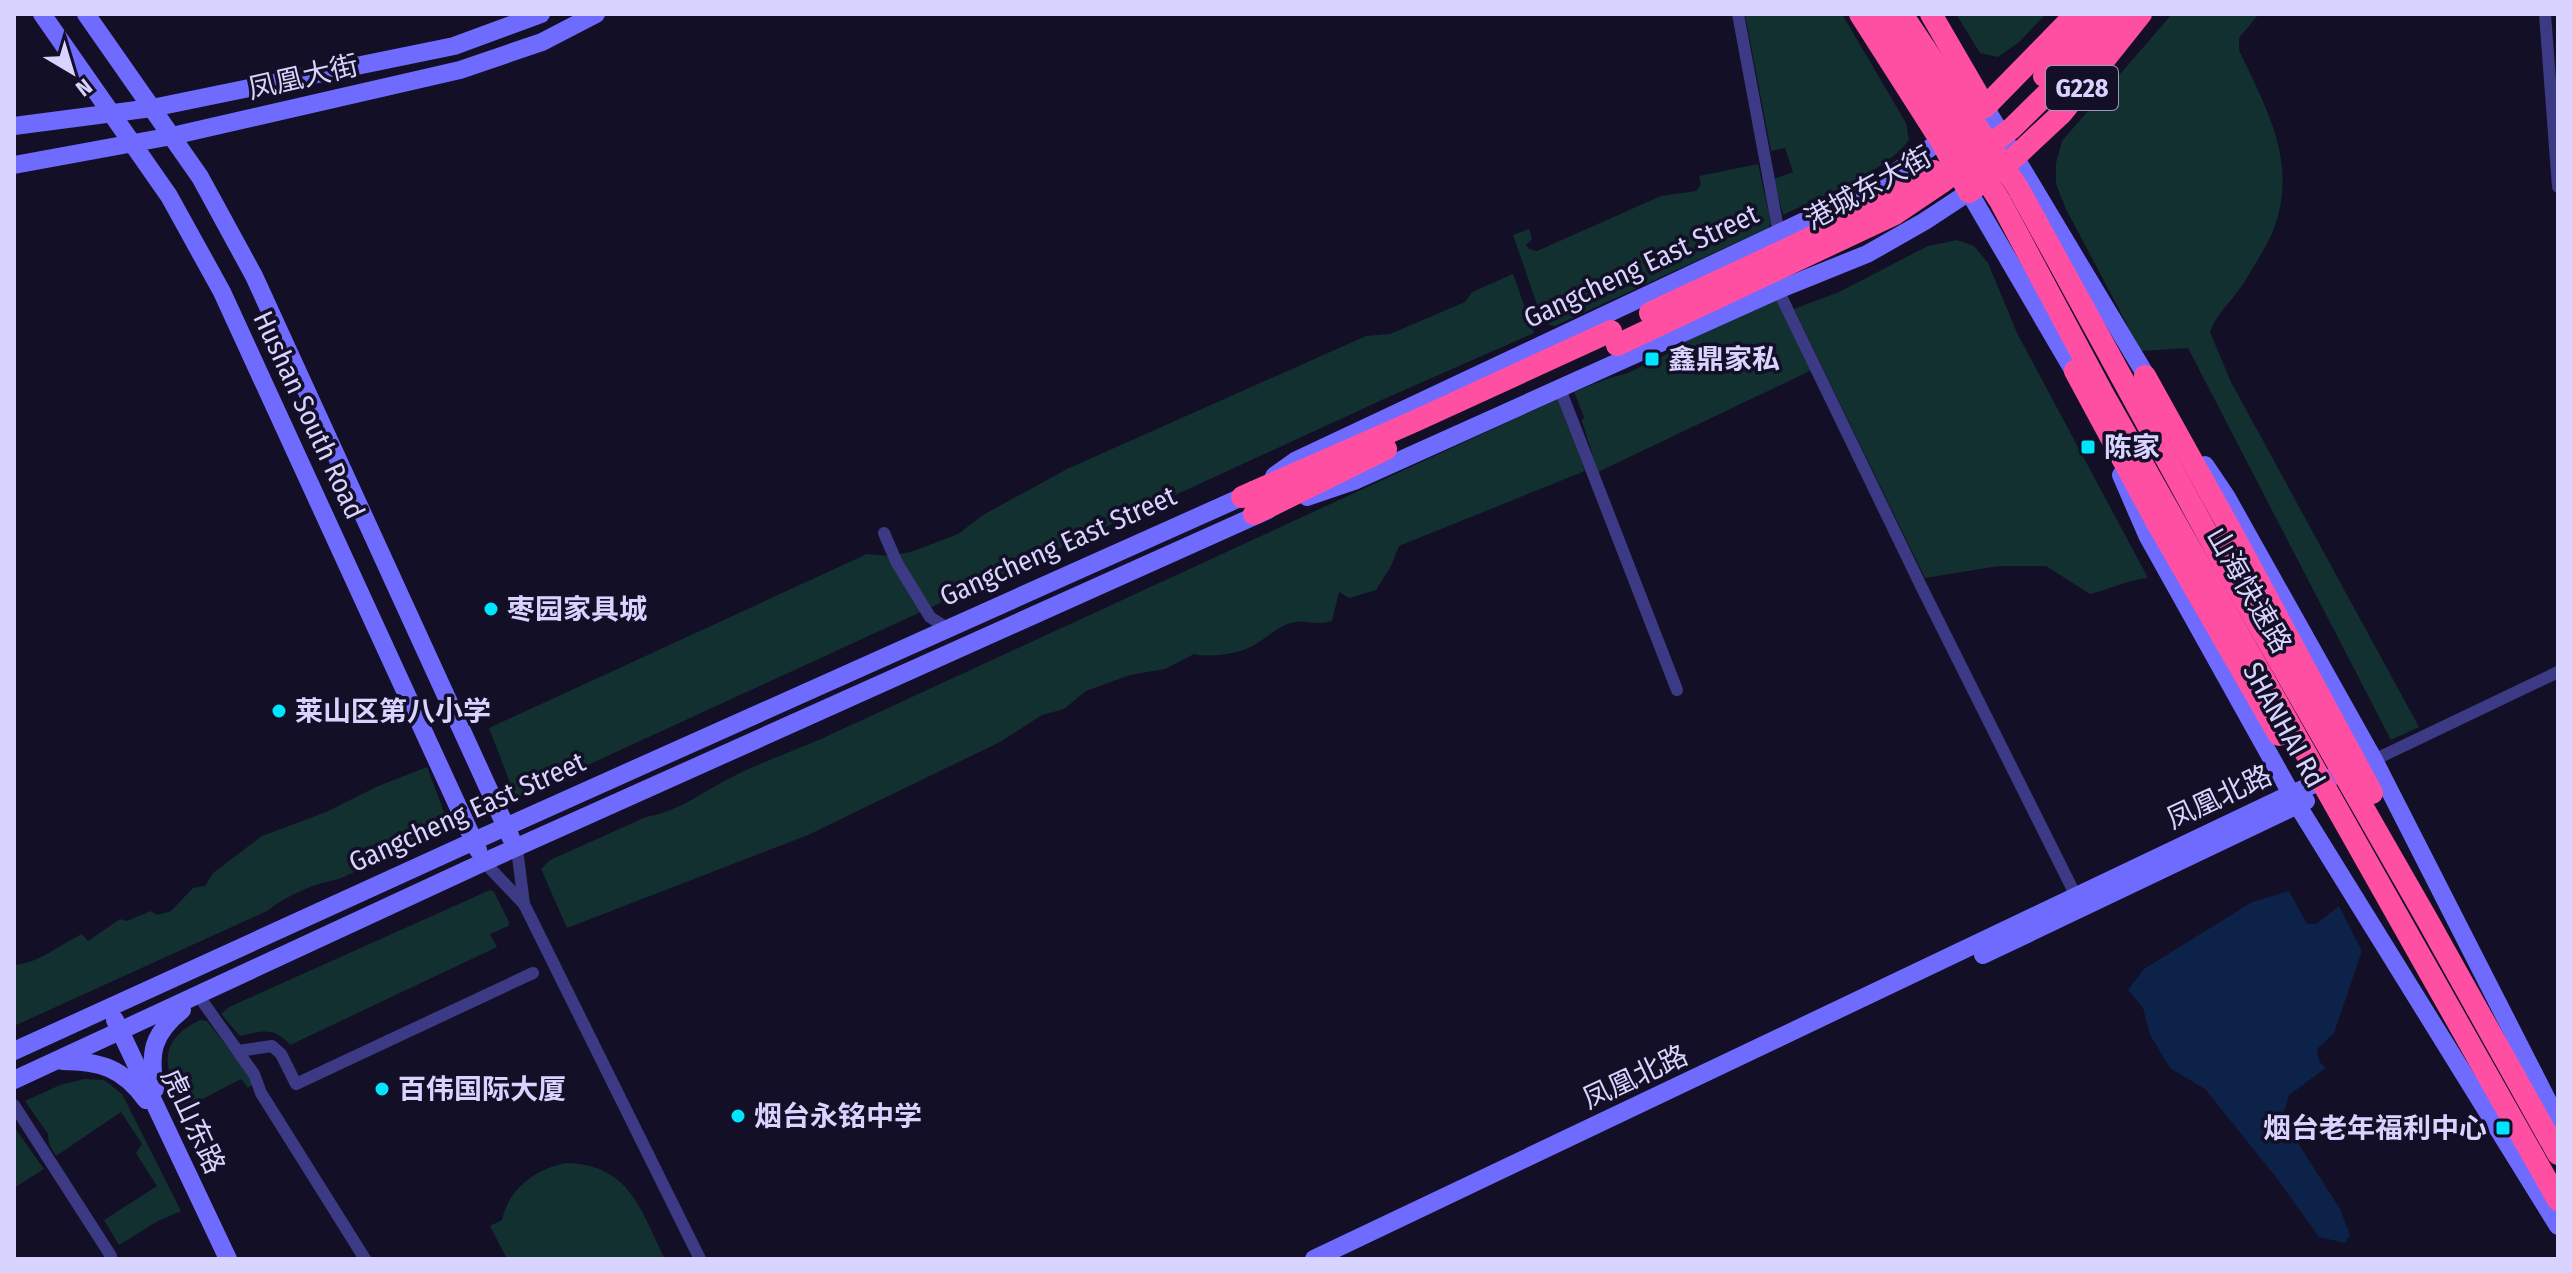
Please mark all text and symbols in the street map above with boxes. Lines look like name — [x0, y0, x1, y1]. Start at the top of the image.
north arrow — [32, 32, 112, 112]
street label: 凤凰大街 — [245, 48, 361, 106]
road number: G228 — [2046, 66, 2118, 110]
text: N — [70, 73, 98, 102]
street label: 港城东大街 — [1799, 140, 1937, 236]
street label: Gangcheng East Street — [1518, 197, 1764, 335]
street label: Hushan South Road — [246, 306, 372, 524]
place label: 鑫鼎家私 — [1668, 343, 1780, 376]
marker: 鑫鼎家私 — [1643, 350, 1661, 368]
place label: 陈家 — [2104, 431, 2160, 464]
marker: 陈家 — [2079, 438, 2097, 456]
street label: Gangcheng East Street — [935, 479, 1182, 613]
street label: 山海快速路 — [2200, 521, 2298, 659]
place label: 枣园家具城 — [507, 593, 647, 626]
marker: 枣园家具城 — [482, 600, 500, 618]
street label: SHANHAI Rd — [2236, 657, 2332, 793]
place label: 莱山区第八小学 — [295, 695, 491, 728]
marker: 莱山区第八小学 — [270, 702, 288, 720]
street label: Gangcheng East Street — [344, 745, 591, 879]
street label: 凤凰北路 — [2161, 758, 2277, 836]
street label: 凤凰北路 — [1577, 1038, 1693, 1116]
street label: 虎山东路 — [154, 1063, 232, 1179]
place label: 百伟国际大厦 — [398, 1073, 566, 1106]
marker: 百伟国际大厦 — [373, 1080, 391, 1098]
place label: 烟台永铭中学 — [754, 1100, 922, 1133]
marker: 烟台永铭中学 — [729, 1107, 747, 1125]
place label: 烟台老年福利中心 — [2263, 1112, 2487, 1145]
marker: 烟台老年福利中心 — [2494, 1119, 2512, 1137]

